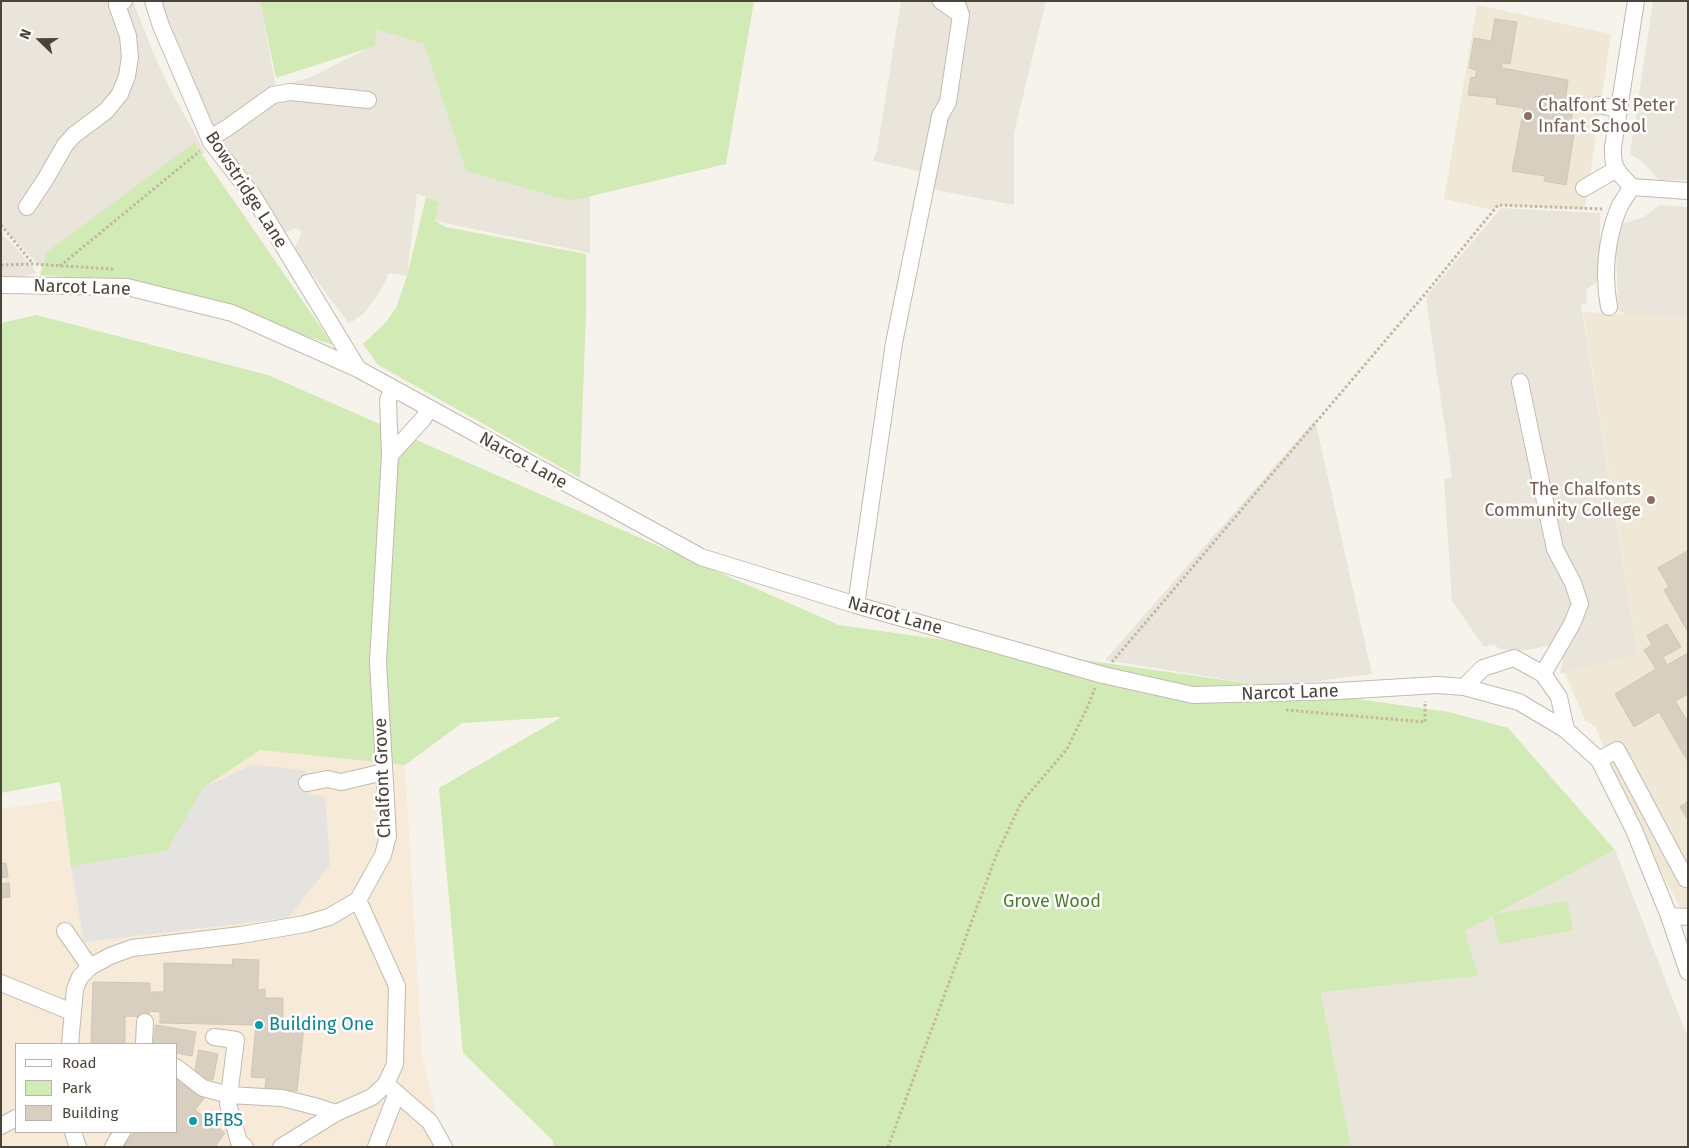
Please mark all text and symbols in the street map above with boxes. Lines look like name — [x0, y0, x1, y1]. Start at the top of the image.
north arrow — [15, 15, 65, 65]
text: N — [16, 27, 35, 42]
place label: Chalfont St Peter Infant School — [1538, 95, 1675, 138]
marker: Chalfont St Peter Infant School — [1522, 110, 1534, 122]
street label: Bowstridge Lane — [200, 128, 292, 252]
street label: Narcot Lane — [33, 276, 131, 300]
street label: Narcot Lane — [475, 428, 571, 494]
place label: The Chalfonts Community College — [1484, 479, 1641, 522]
marker: The Chalfonts Community College — [1645, 494, 1657, 506]
street label: Narcot Lane — [845, 592, 945, 640]
street label: Narcot Lane — [1241, 681, 1339, 705]
street label: Chalfont Grove — [370, 718, 396, 838]
park label: Grove Wood — [1003, 891, 1101, 913]
place label: Building One — [269, 1014, 374, 1036]
marker: Building One — [253, 1019, 265, 1031]
legend — [15, 1043, 178, 1133]
text: Road — [62, 1054, 97, 1072]
text: Park — [62, 1079, 92, 1097]
text: Building — [62, 1104, 118, 1122]
place label: BFBS — [203, 1110, 243, 1132]
marker: BFBS — [187, 1115, 199, 1127]

